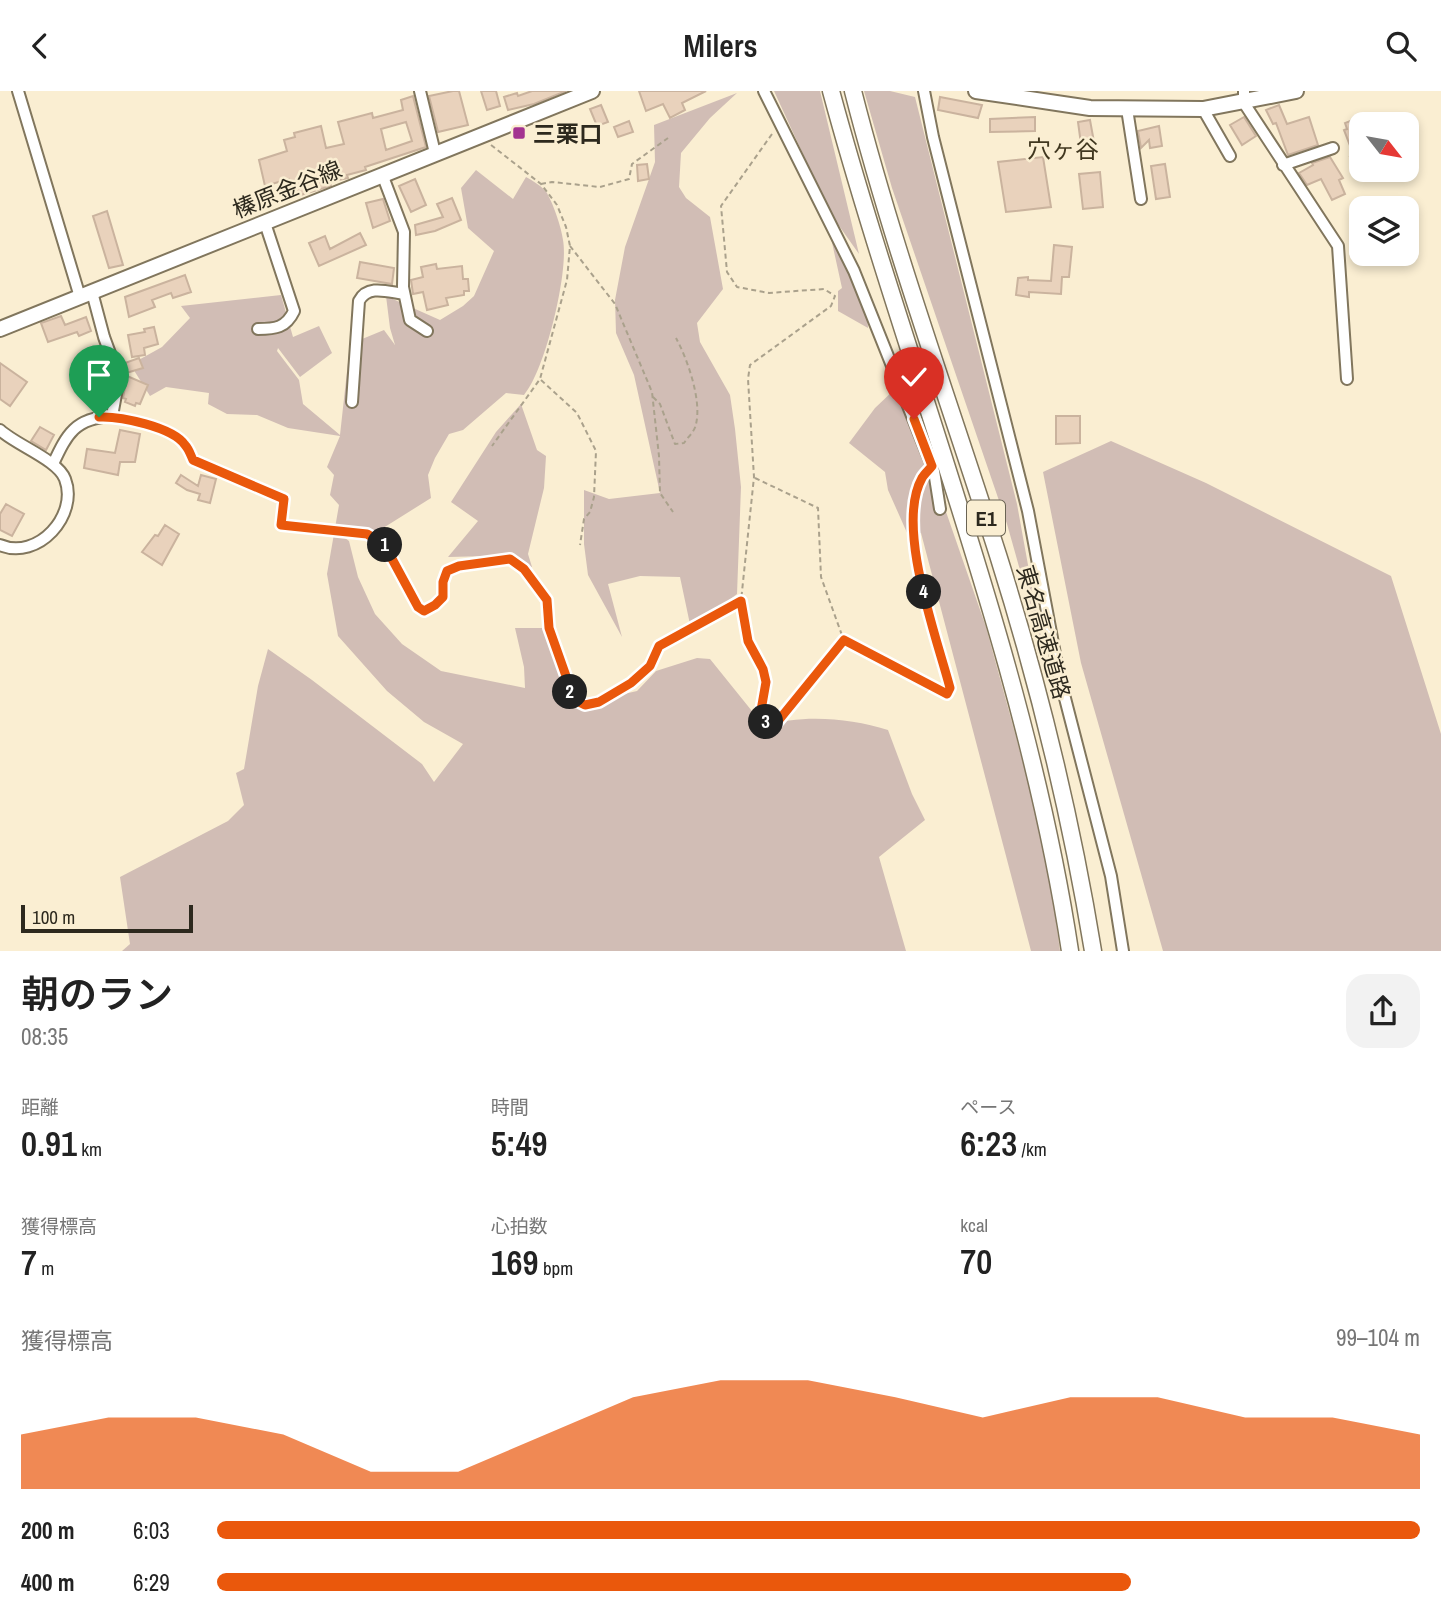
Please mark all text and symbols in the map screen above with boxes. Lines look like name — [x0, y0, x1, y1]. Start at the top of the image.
text: Milers — [683, 24, 758, 67]
icon: back — [21, 27, 59, 65]
icon: search — [1382, 27, 1420, 65]
north arrow — [1349, 112, 1419, 182]
map controls — [1349, 112, 1419, 266]
place label: 三栗口 — [533, 118, 602, 149]
marker: 三栗口 — [511, 125, 527, 141]
district label: 穴ヶ谷 — [1027, 133, 1099, 165]
street label: 榛原金谷線 — [228, 153, 346, 225]
button: layers — [1349, 196, 1419, 266]
pin — [69, 345, 129, 417]
pin — [884, 347, 944, 419]
icon: arrive — [80, 356, 118, 394]
icon: check — [895, 358, 933, 396]
road number: E1 — [967, 501, 1005, 535]
pin: 1 — [368, 527, 402, 563]
text: 1 — [380, 531, 389, 557]
street label: 東名高速道路 — [1010, 561, 1078, 703]
pin: 4 — [906, 575, 942, 609]
text: 4 — [919, 578, 928, 604]
pin: 2 — [552, 675, 588, 709]
text: 2 — [565, 678, 574, 704]
pin: 3 — [748, 705, 784, 739]
text: 3 — [761, 708, 770, 734]
scale bar — [21, 902, 192, 934]
text: 100 m — [32, 904, 75, 930]
text: 朝のラン — [21, 969, 173, 1020]
button: share — [1346, 974, 1420, 1048]
text: 08:35 — [21, 1021, 68, 1052]
text: 距離 — [21, 1094, 59, 1120]
text: 時間 — [491, 1094, 529, 1120]
text: ペース — [960, 1094, 1016, 1120]
text: 0.91 — [21, 1120, 77, 1167]
text: 5:49 — [491, 1120, 548, 1167]
text: 6:23 — [960, 1120, 1017, 1167]
text: km — [77, 1136, 102, 1162]
text: /km — [1017, 1136, 1047, 1162]
text: kcal — [960, 1212, 988, 1238]
text: 獲得標高 — [21, 1213, 97, 1239]
text: 心拍数 — [491, 1213, 548, 1239]
text: 70 — [960, 1238, 992, 1285]
text: 7 — [21, 1239, 37, 1286]
text: 169 — [491, 1239, 539, 1286]
text: m — [37, 1255, 54, 1281]
text: bpm — [539, 1255, 573, 1281]
text: 99–104 m — [1336, 1322, 1420, 1353]
text: 獲得標高 — [21, 1325, 113, 1356]
text: 200 m — [21, 1515, 74, 1546]
text: 6:03 — [133, 1515, 170, 1546]
text: 400 m — [21, 1567, 74, 1598]
text: 6:29 — [133, 1567, 170, 1598]

